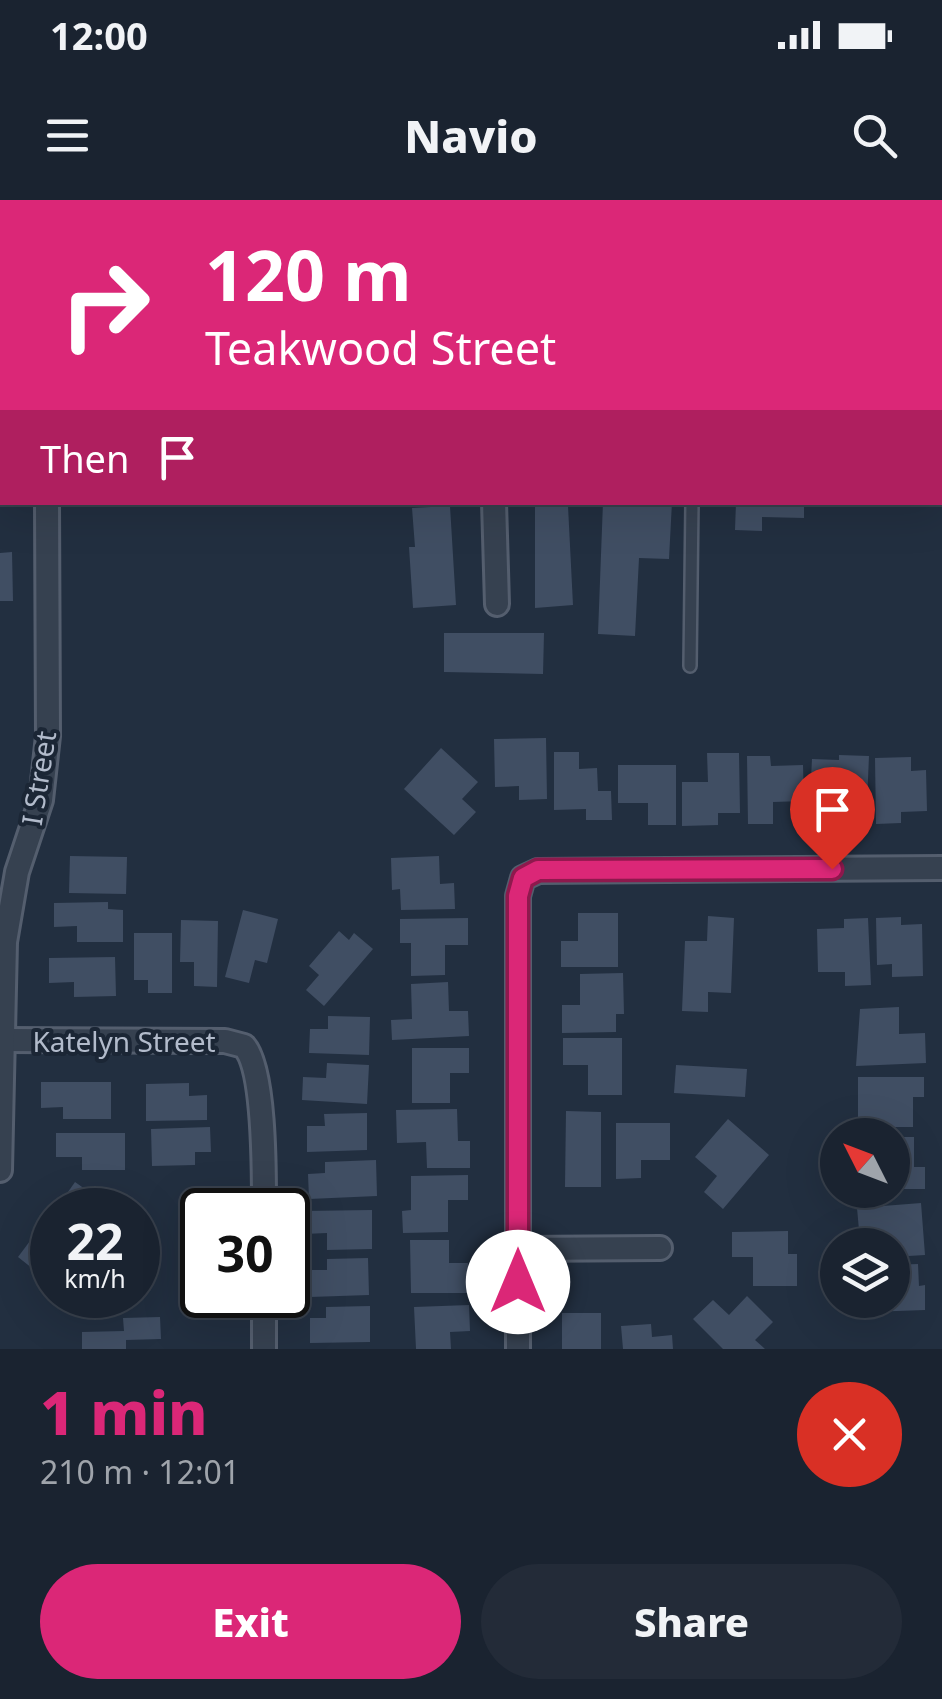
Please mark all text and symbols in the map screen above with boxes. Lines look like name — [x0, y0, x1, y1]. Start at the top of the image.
text: 12:00 — [50, 9, 148, 61]
text: Navio — [404, 105, 538, 166]
icon: menu — [40, 108, 95, 163]
icon: search — [847, 108, 902, 163]
text: 120 m — [205, 226, 412, 322]
icon: right — [40, 240, 170, 370]
text: Teakwood Street — [205, 317, 556, 378]
icon: arrive — [150, 430, 205, 485]
text: Then — [40, 432, 130, 484]
street label: I Street — [12, 728, 64, 828]
pin — [790, 767, 875, 870]
icon: arrive — [805, 782, 860, 837]
street label: Katelyn Street — [32, 1022, 216, 1060]
north arrow — [820, 1118, 910, 1208]
map controls — [820, 1118, 910, 1318]
speed limit sign: 30 — [180, 1188, 310, 1318]
text: 22 — [66, 1207, 124, 1275]
button: layers — [820, 1228, 910, 1318]
position arrow — [466, 1230, 570, 1334]
text: km/h — [64, 1261, 126, 1295]
text: 1 min — [40, 1371, 208, 1453]
button: close — [797, 1382, 902, 1487]
text: 210 m · 12:01 — [40, 1450, 240, 1493]
button: Exit — [40, 1564, 461, 1679]
button: Share — [481, 1564, 902, 1679]

